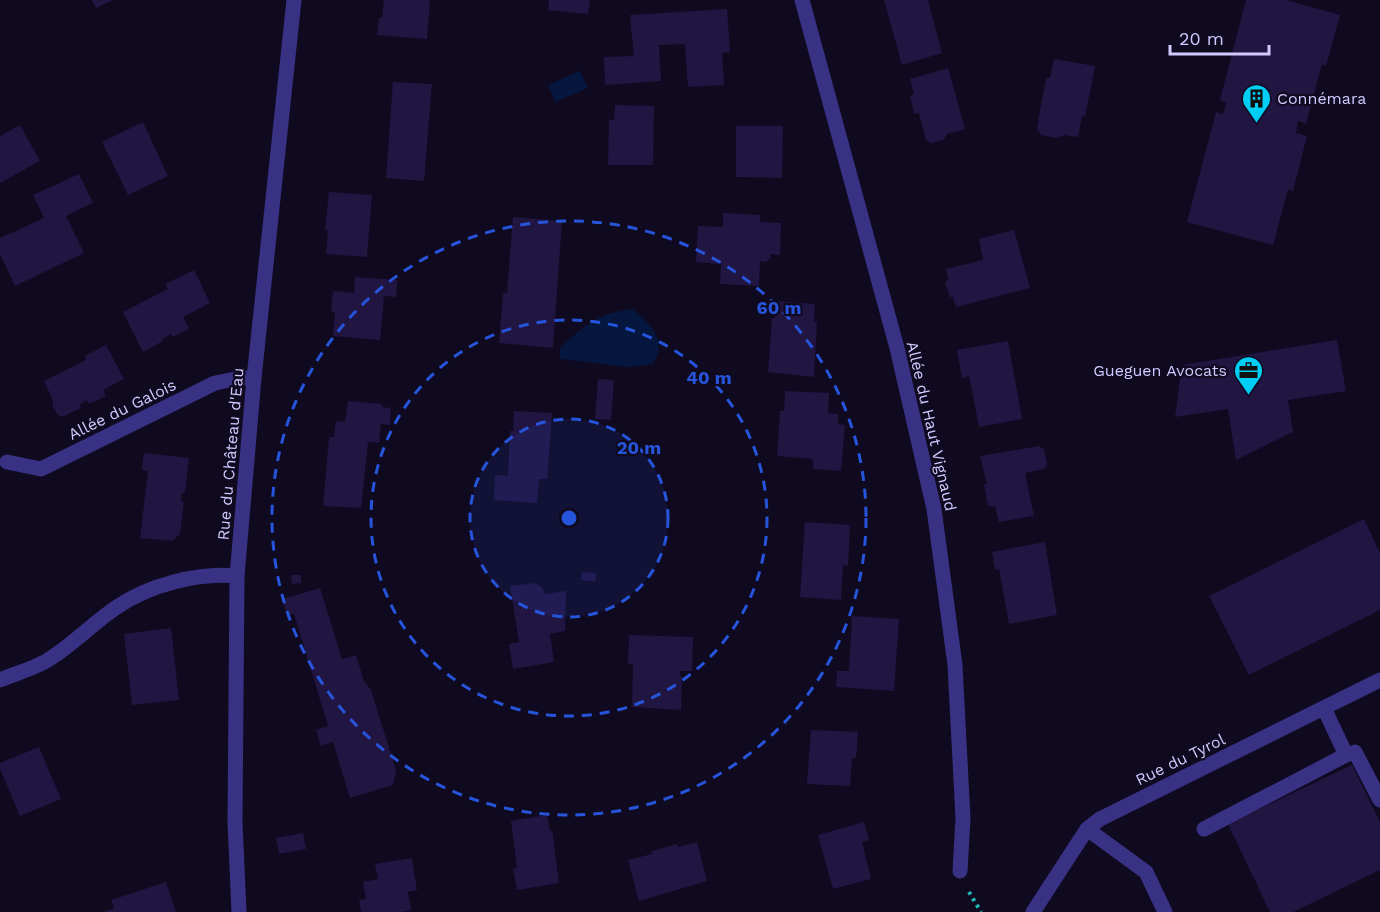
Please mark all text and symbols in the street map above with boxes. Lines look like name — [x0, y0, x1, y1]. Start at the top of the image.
scale bar — [1170, 18, 1269, 56]
text: 20 m — [1179, 28, 1224, 49]
building icon: Connémara — [1240, 82, 1272, 124]
place label: Connémara — [1277, 89, 1366, 108]
text: 60 m — [757, 297, 801, 318]
street label: Allée du Haut Vignaud — [903, 339, 960, 513]
office icon: Gueguen Avocats — [1232, 354, 1264, 396]
place label: Gueguen Avocats — [1093, 361, 1227, 380]
street label: Rue du Château d'Eau — [213, 367, 248, 541]
text: 40 m — [686, 367, 732, 388]
street label: Allée du Galois — [65, 375, 179, 444]
text: 20 m — [617, 437, 661, 458]
centre of rings — [559, 508, 579, 528]
street label: Rue du Tyrol — [1132, 730, 1228, 789]

